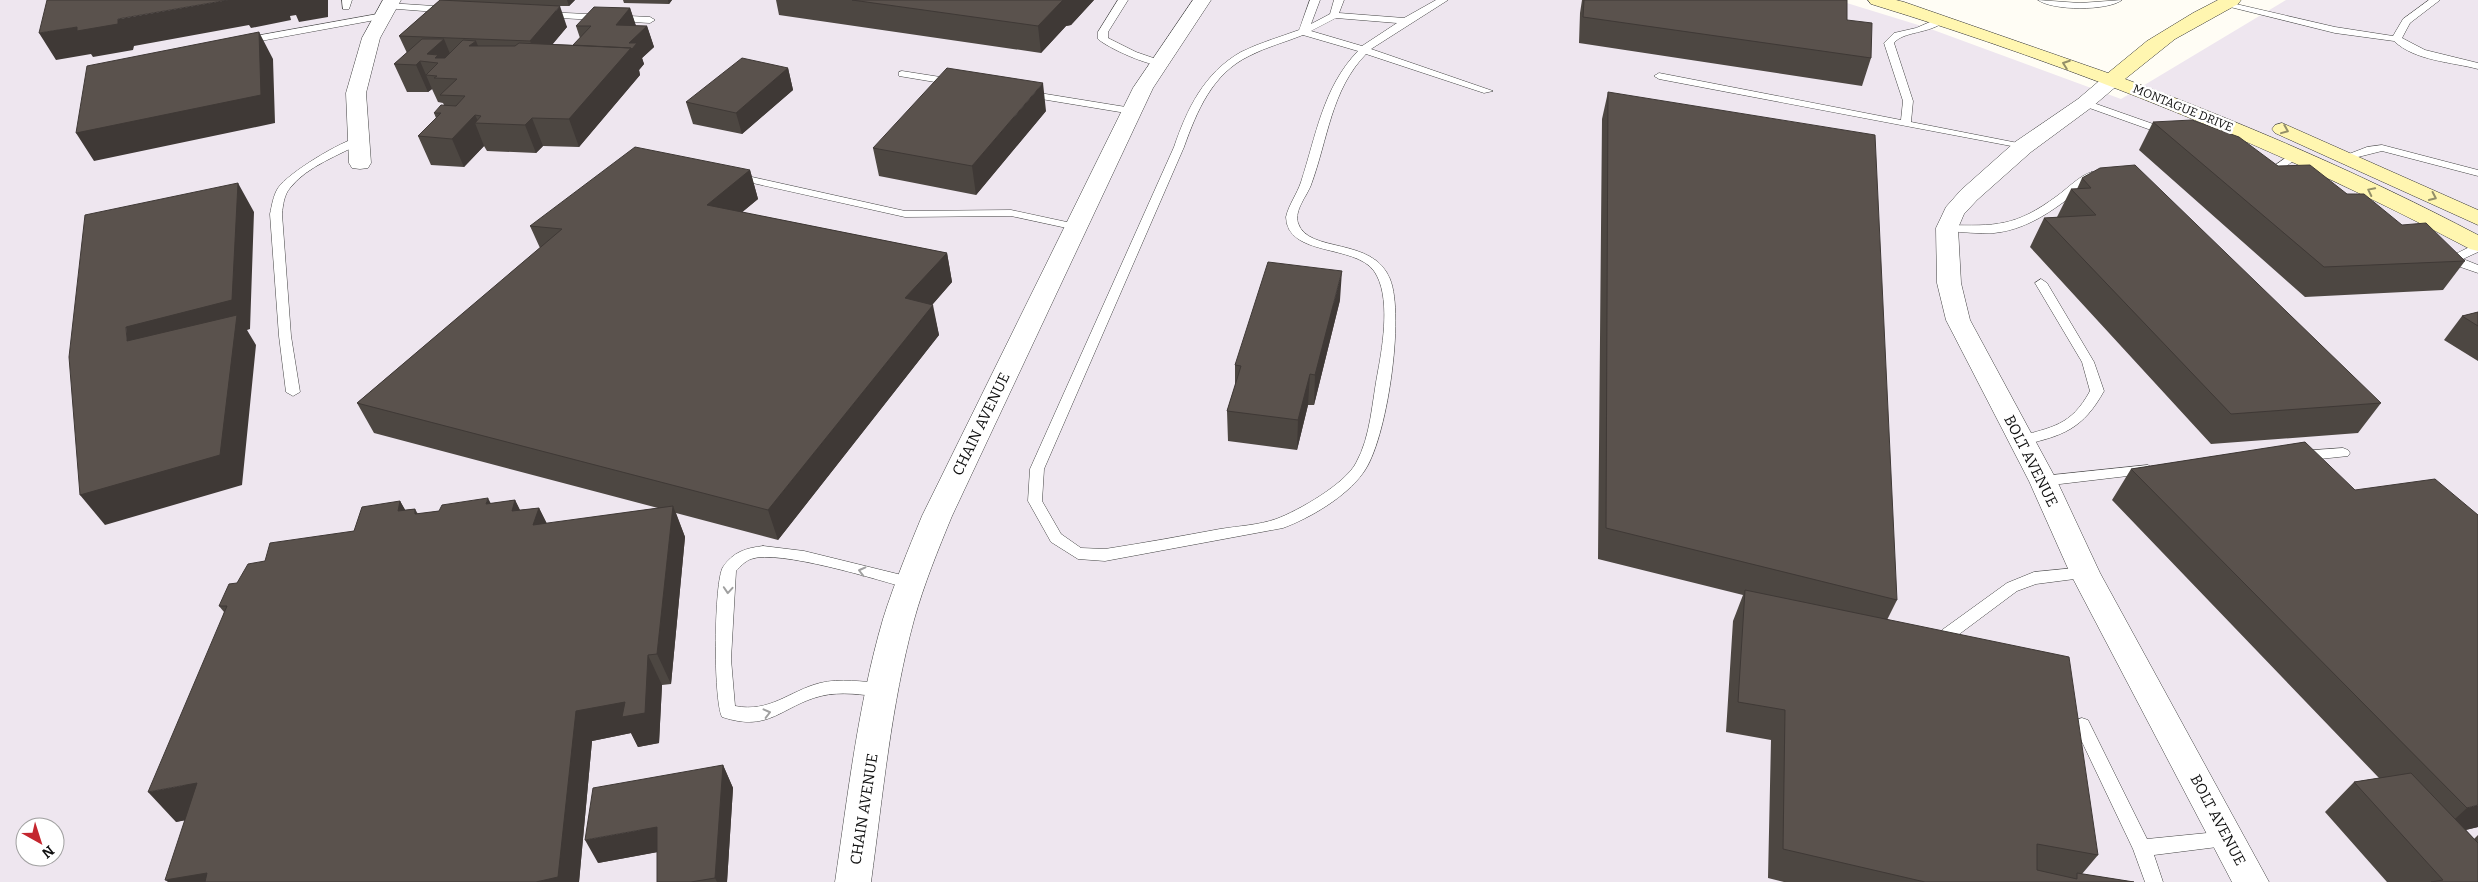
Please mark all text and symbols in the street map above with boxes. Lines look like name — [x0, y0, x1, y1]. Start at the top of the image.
one-way arrow — [2062, 60, 2071, 70]
street label: MONTAGUE DRIVE — [2131, 82, 2235, 134]
one-way arrow — [2280, 125, 2288, 135]
one-way arrow — [2368, 187, 2377, 197]
one-way arrow — [2428, 191, 2437, 201]
street label: CHAIN AVENUE — [948, 370, 1014, 478]
street label: BOLT AVENUE — [2000, 412, 2062, 510]
one-way arrow — [858, 566, 867, 577]
one-way arrow — [723, 586, 734, 594]
one-way arrow — [763, 708, 772, 719]
street label: CHAIN AVENUE — [846, 752, 882, 866]
street label: BOLT AVENUE — [2186, 771, 2250, 869]
north arrow — [15, 817, 65, 867]
text: N — [38, 842, 57, 862]

